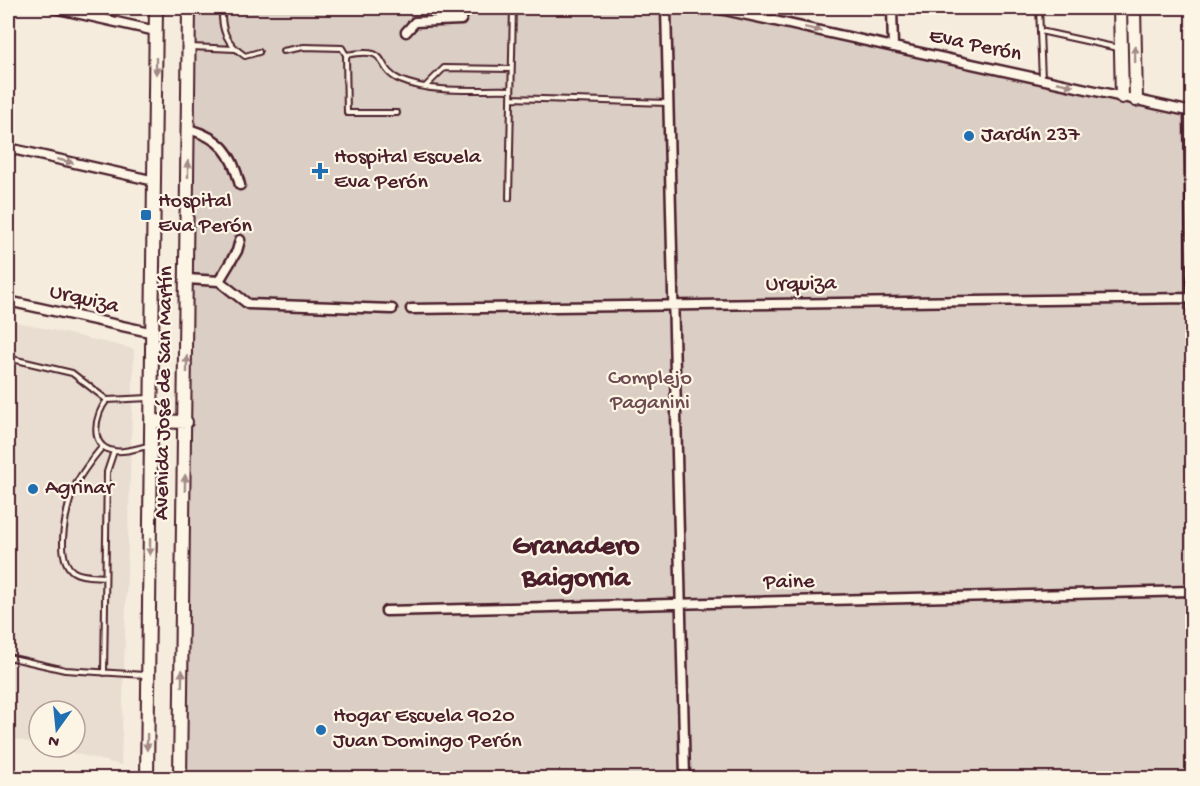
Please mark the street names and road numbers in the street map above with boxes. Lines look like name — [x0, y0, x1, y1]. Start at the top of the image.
street label: Eva Perón — [926, 24, 1024, 69]
street label: Avenida José de San Martín — [150, 265, 180, 520]
street label: Urquiza — [765, 271, 837, 299]
street label: Urquiza — [47, 279, 122, 321]
street label: Paine — [762, 570, 815, 596]

